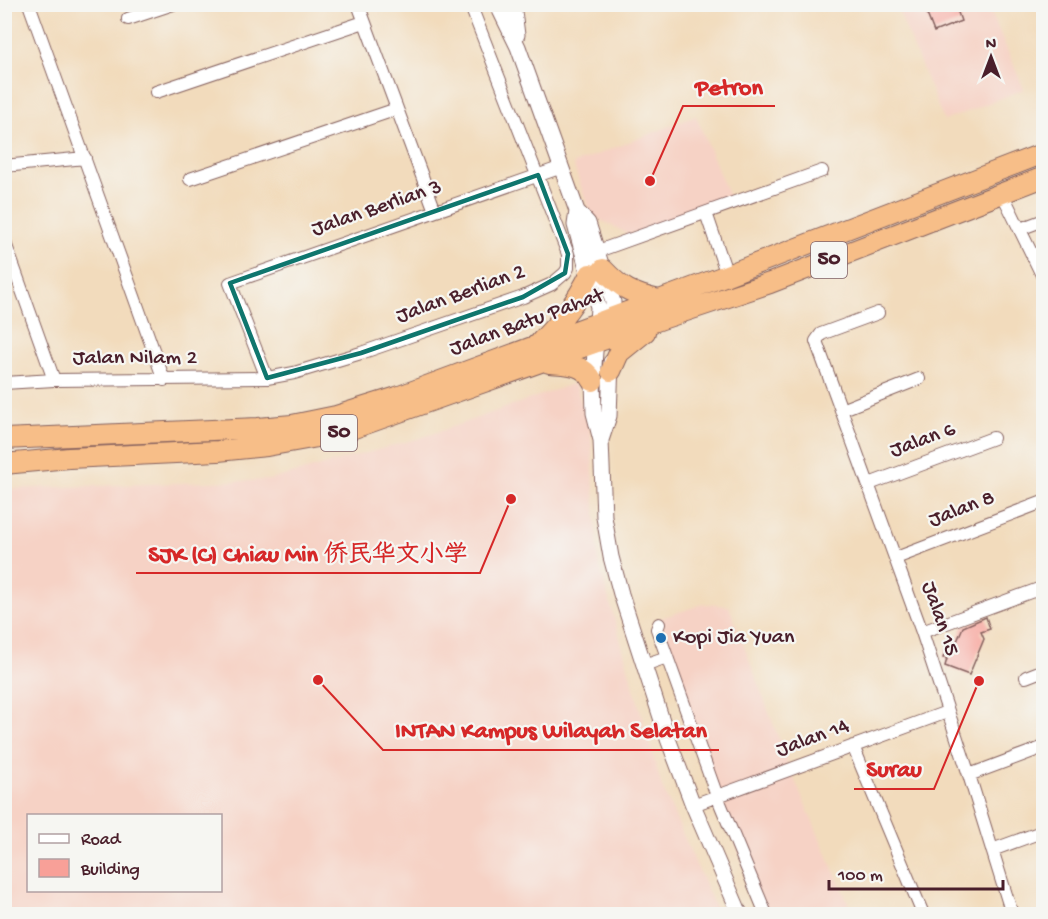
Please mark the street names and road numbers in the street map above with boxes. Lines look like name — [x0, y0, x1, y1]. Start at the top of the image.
street label: Jalan Berlian 3 — [309, 175, 445, 243]
road number: 50 — [811, 242, 847, 278]
street label: Jalan Berlian 2 — [393, 260, 529, 330]
street label: Jalan Batu Pahat — [446, 282, 609, 363]
street label: Jalan Nilam 2 — [73, 346, 197, 372]
road number: 50 — [321, 415, 357, 451]
street label: Jalan 6 — [887, 417, 960, 465]
street label: Jalan 8 — [925, 486, 999, 534]
street label: Jalan 15 — [914, 578, 964, 660]
street label: Jalan 14 — [773, 714, 854, 764]

